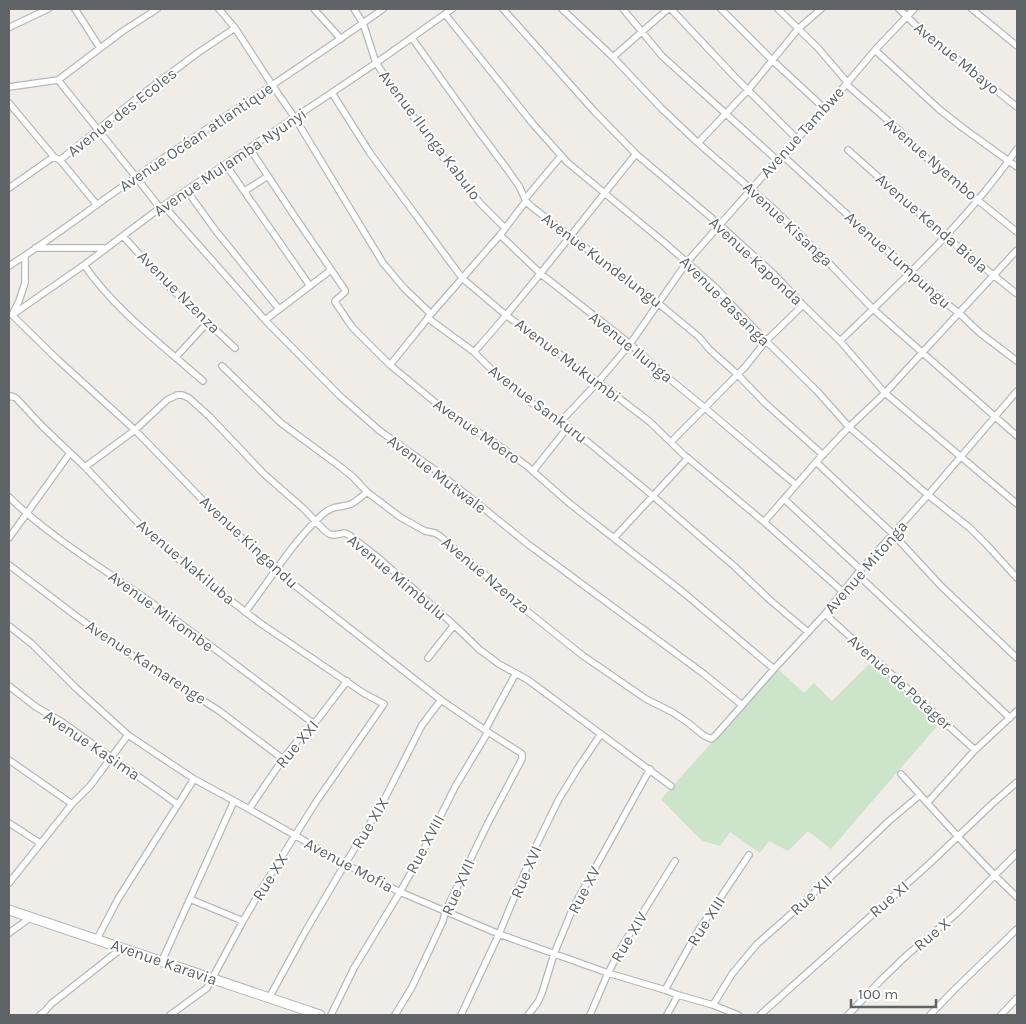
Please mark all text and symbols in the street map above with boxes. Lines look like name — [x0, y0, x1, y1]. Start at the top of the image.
street label: Avenue Mbayo — [910, 18, 1004, 98]
street label: Avenue des Ecoles — [64, 63, 180, 161]
street label: Avenue Ilunga Kabulo — [375, 66, 485, 204]
street label: Avenue Océan atlantique — [116, 78, 276, 196]
street label: Avenue Tambwe — [756, 82, 848, 182]
street label: Avenue Mulamba Nyunyi — [150, 104, 310, 220]
street label: Avenue Nyembo — [881, 114, 981, 204]
street label: Avenue Kenda Biela — [872, 169, 992, 277]
street label: Avenue Kisanga — [739, 178, 837, 270]
street label: Avenue Lumpungu — [841, 207, 955, 313]
street label: Avenue Kundelungu — [538, 209, 666, 311]
street label: Avenue Kaponda — [705, 213, 807, 309]
street label: Avenue Nzenza — [134, 247, 224, 337]
street label: Avenue Basanga — [676, 252, 774, 350]
street label: Avenue Ilunga — [585, 307, 677, 387]
street label: Avenue Mukumbi — [511, 314, 625, 406]
street label: Avenue Sankuru — [485, 361, 591, 447]
street label: Avenue Moero — [430, 394, 524, 468]
street label: Avenue Mutwale — [384, 431, 490, 517]
street label: Avenue Kingandu — [196, 492, 302, 592]
street label: Avenue Nakiluba — [133, 515, 239, 609]
street label: Avenue Mitonga — [820, 517, 912, 617]
street label: Avenue Mimbulu — [344, 530, 450, 624]
street label: Avenue Nzenza — [438, 533, 534, 617]
street label: Avenue Mikombe — [105, 567, 217, 655]
street label: Avenue Kamarenge — [82, 616, 210, 708]
street label: Avenue de Potager — [844, 630, 956, 734]
street label: Avenue Kasima — [40, 706, 144, 784]
street label: Rue XXI — [272, 716, 322, 772]
street label: Rue XIX — [347, 794, 393, 852]
street label: Rue XVIII — [402, 811, 448, 877]
street label: Avenue Mofia — [301, 834, 397, 896]
street label: Rue XVI — [506, 843, 546, 901]
street label: Rue XX — [248, 850, 292, 904]
street label: Rue XVII — [437, 856, 479, 918]
street label: Rue XV — [564, 863, 604, 917]
street label: Rue XII — [786, 871, 836, 919]
street label: Rue XI — [865, 877, 913, 921]
street label: Rue XIII — [683, 893, 729, 949]
street label: Rue XIV — [607, 908, 651, 966]
street label: Rue X — [910, 913, 954, 955]
street label: Avenue Karavia — [108, 935, 220, 989]
scale bar — [851, 976, 936, 1008]
text: 100 m — [858, 985, 898, 1003]

